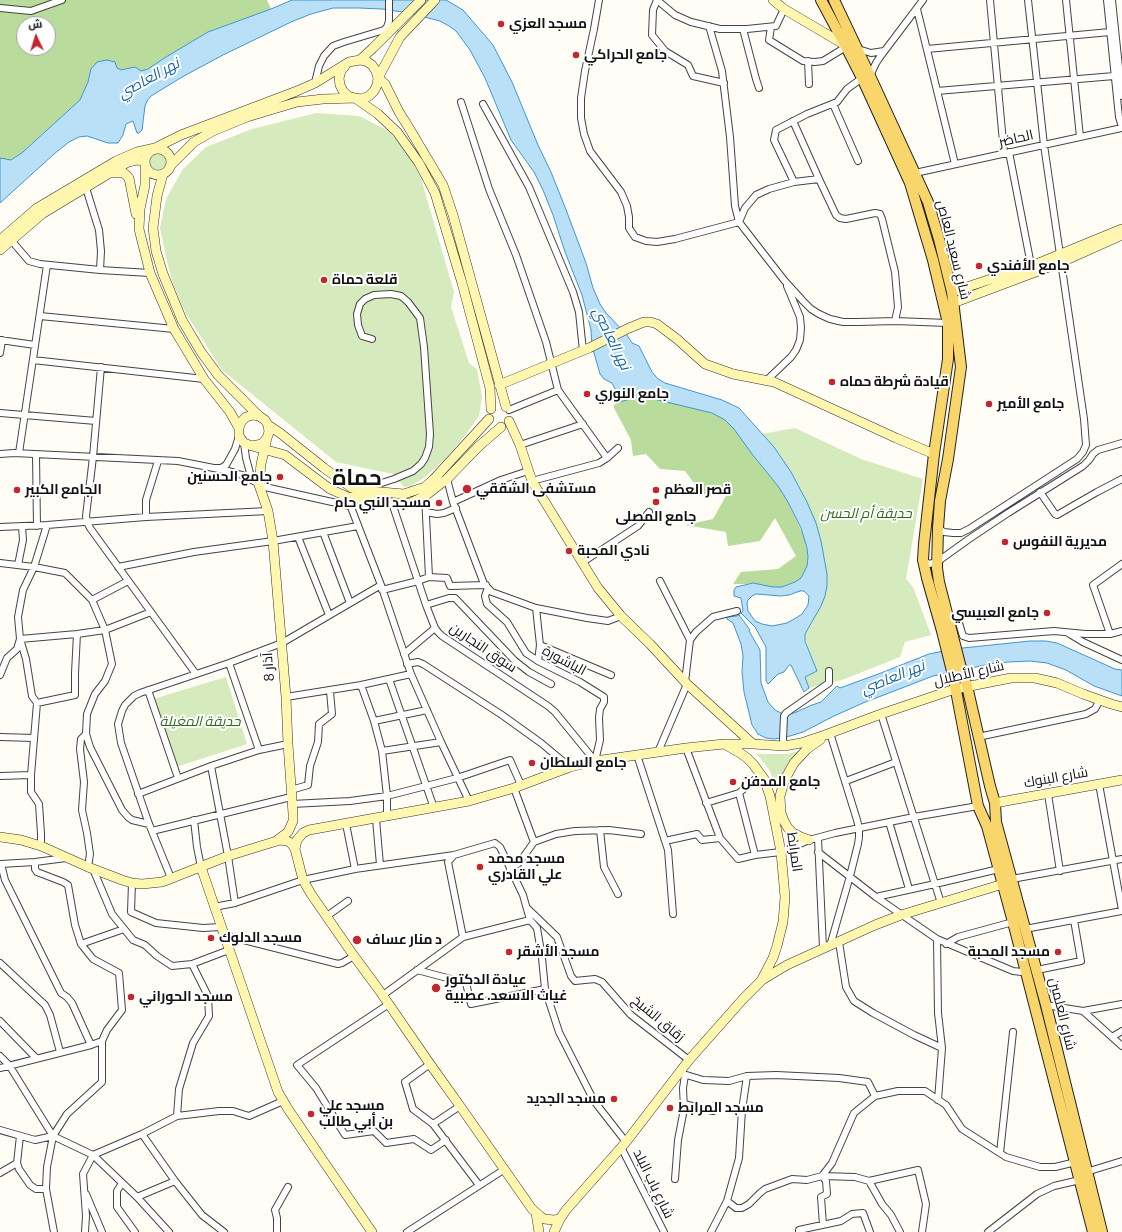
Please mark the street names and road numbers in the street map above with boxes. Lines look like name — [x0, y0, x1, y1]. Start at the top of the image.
street label: الحاضر — [997, 127, 1035, 151]
street label: شارع سعيد العاص — [932, 198, 974, 302]
street label: سوق النجارين — [446, 619, 520, 677]
street label: الباشورة — [539, 642, 589, 680]
street label: 8 آذار — [260, 652, 278, 682]
street label: شارع الأطلال — [932, 658, 1006, 690]
street label: شارع البنوك — [1023, 764, 1089, 792]
street label: المرابط — [783, 831, 805, 873]
street label: شارع العلمين — [1045, 976, 1079, 1052]
street label: زقاق الشيخ — [628, 992, 688, 1046]
street label: شارع باب البلد — [629, 1147, 677, 1221]

